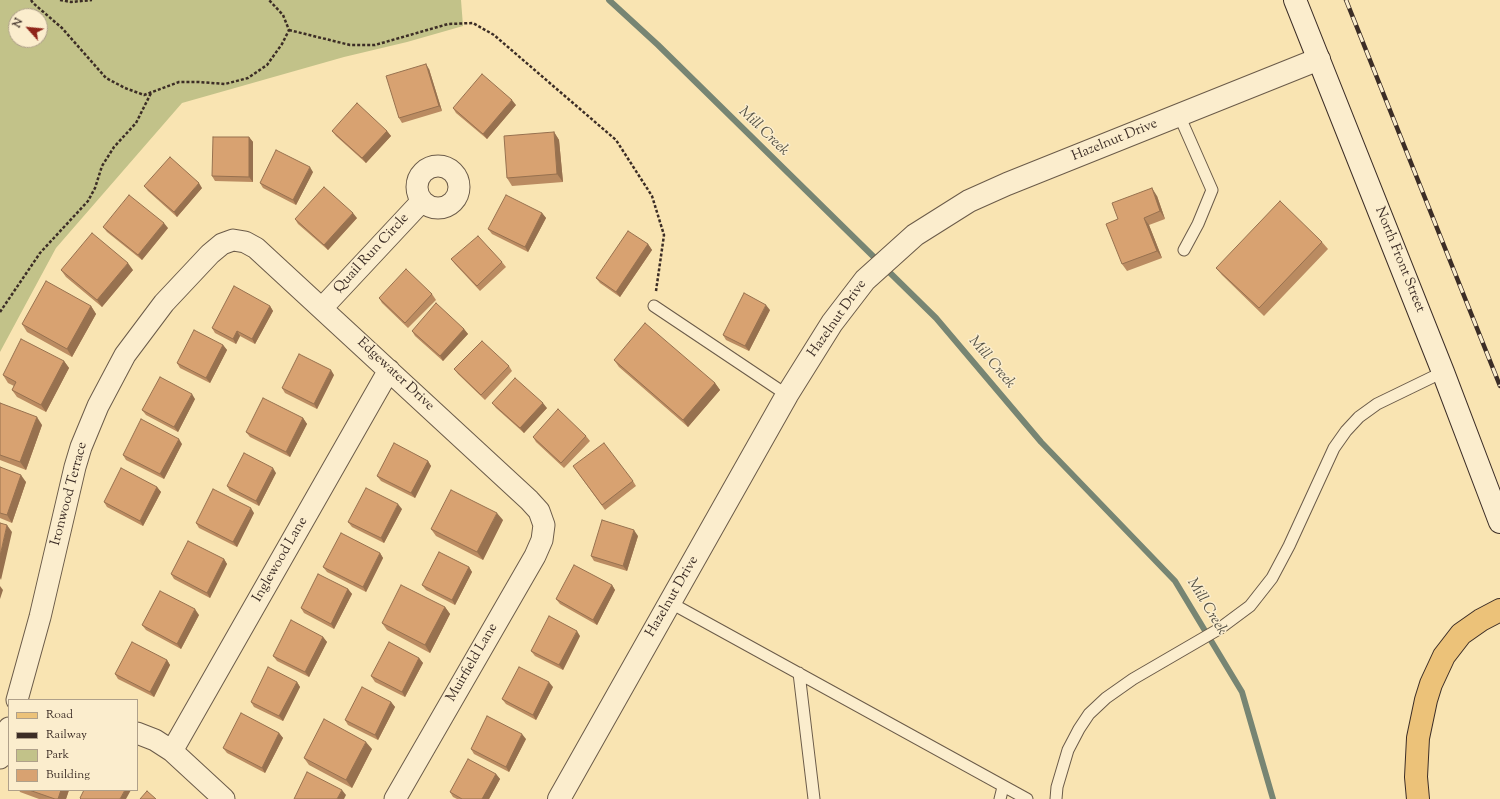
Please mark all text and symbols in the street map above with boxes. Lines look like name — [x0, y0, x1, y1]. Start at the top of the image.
north arrow — [8, 8, 48, 48]
text: N — [9, 15, 27, 31]
water label: Mill Creek — [734, 104, 792, 160]
street label: Hazelnut Drive — [1070, 116, 1160, 166]
street label: North Front Street — [1370, 205, 1428, 315]
street label: Quail Run Circle — [331, 211, 413, 297]
street label: Hazelnut Drive — [805, 277, 871, 361]
water label: Mill Creek — [964, 333, 1018, 393]
street label: Edgewater Drive — [353, 335, 437, 415]
street label: Ironwood Terrace — [48, 440, 92, 548]
street label: Inglewood Lane — [250, 514, 312, 606]
street label: Hazelnut Drive — [643, 553, 703, 641]
water label: Mill Creek — [1182, 575, 1230, 639]
street label: Muirfield Lane — [444, 621, 502, 705]
legend — [8, 699, 138, 791]
text: Road — [46, 706, 73, 724]
text: Railway — [46, 726, 87, 744]
text: Park — [46, 746, 69, 764]
text: Building — [46, 766, 90, 784]

